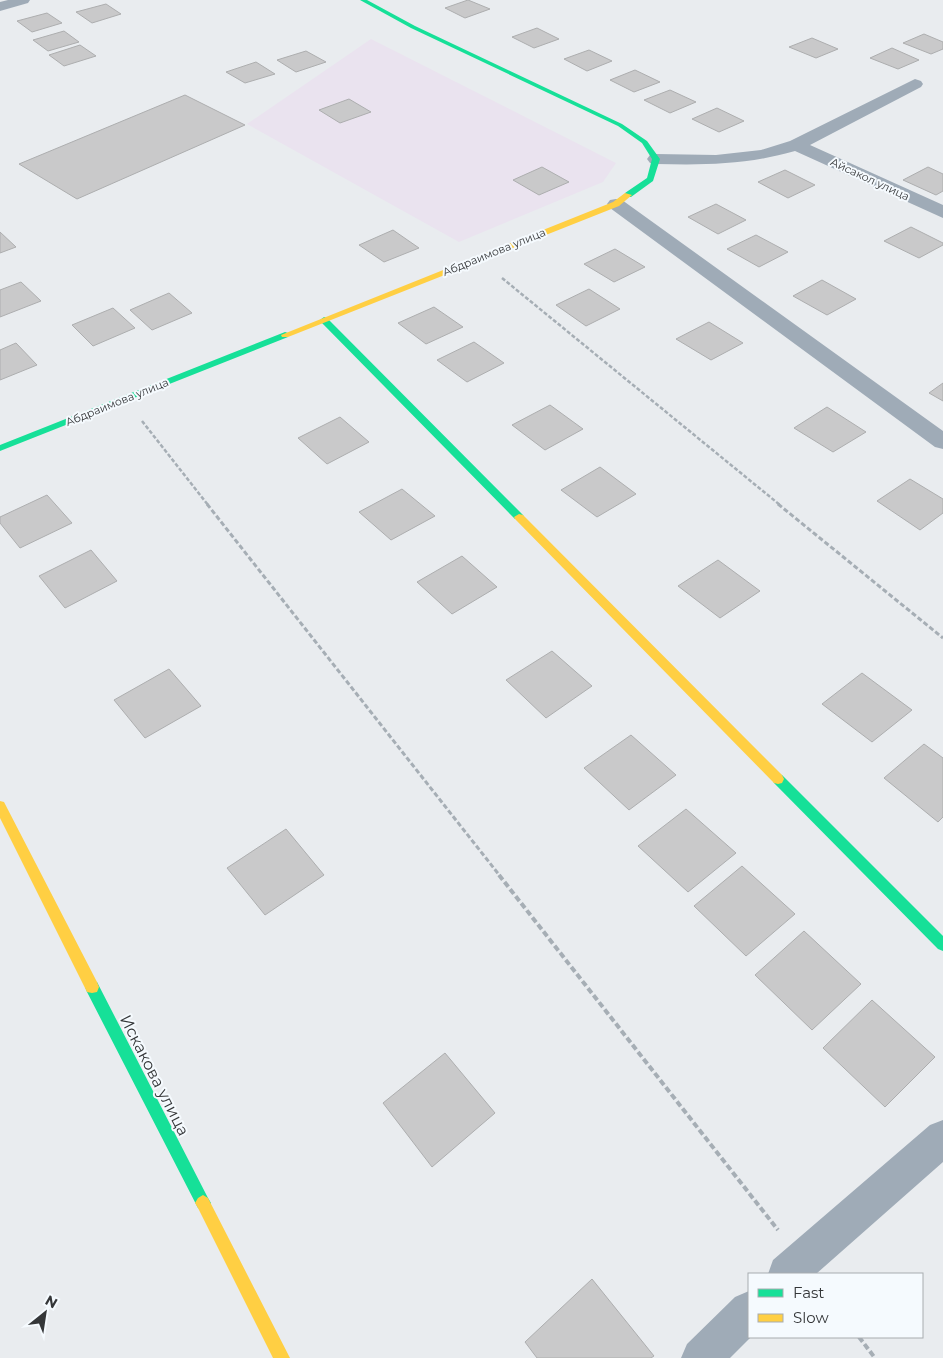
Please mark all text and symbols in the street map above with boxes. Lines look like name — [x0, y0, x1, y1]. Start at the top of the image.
street label: Айсакол улица — [828, 155, 912, 203]
street label: Абдраимова улица — [440, 225, 548, 279]
street label: Абдраимова улица — [63, 375, 171, 429]
street label: Искакова улица — [116, 1012, 193, 1139]
legend — [748, 1273, 923, 1338]
text: Fast — [793, 1283, 824, 1302]
north arrow — [20, 1288, 70, 1338]
text: N — [42, 1291, 61, 1312]
text: Slow — [793, 1308, 829, 1327]

